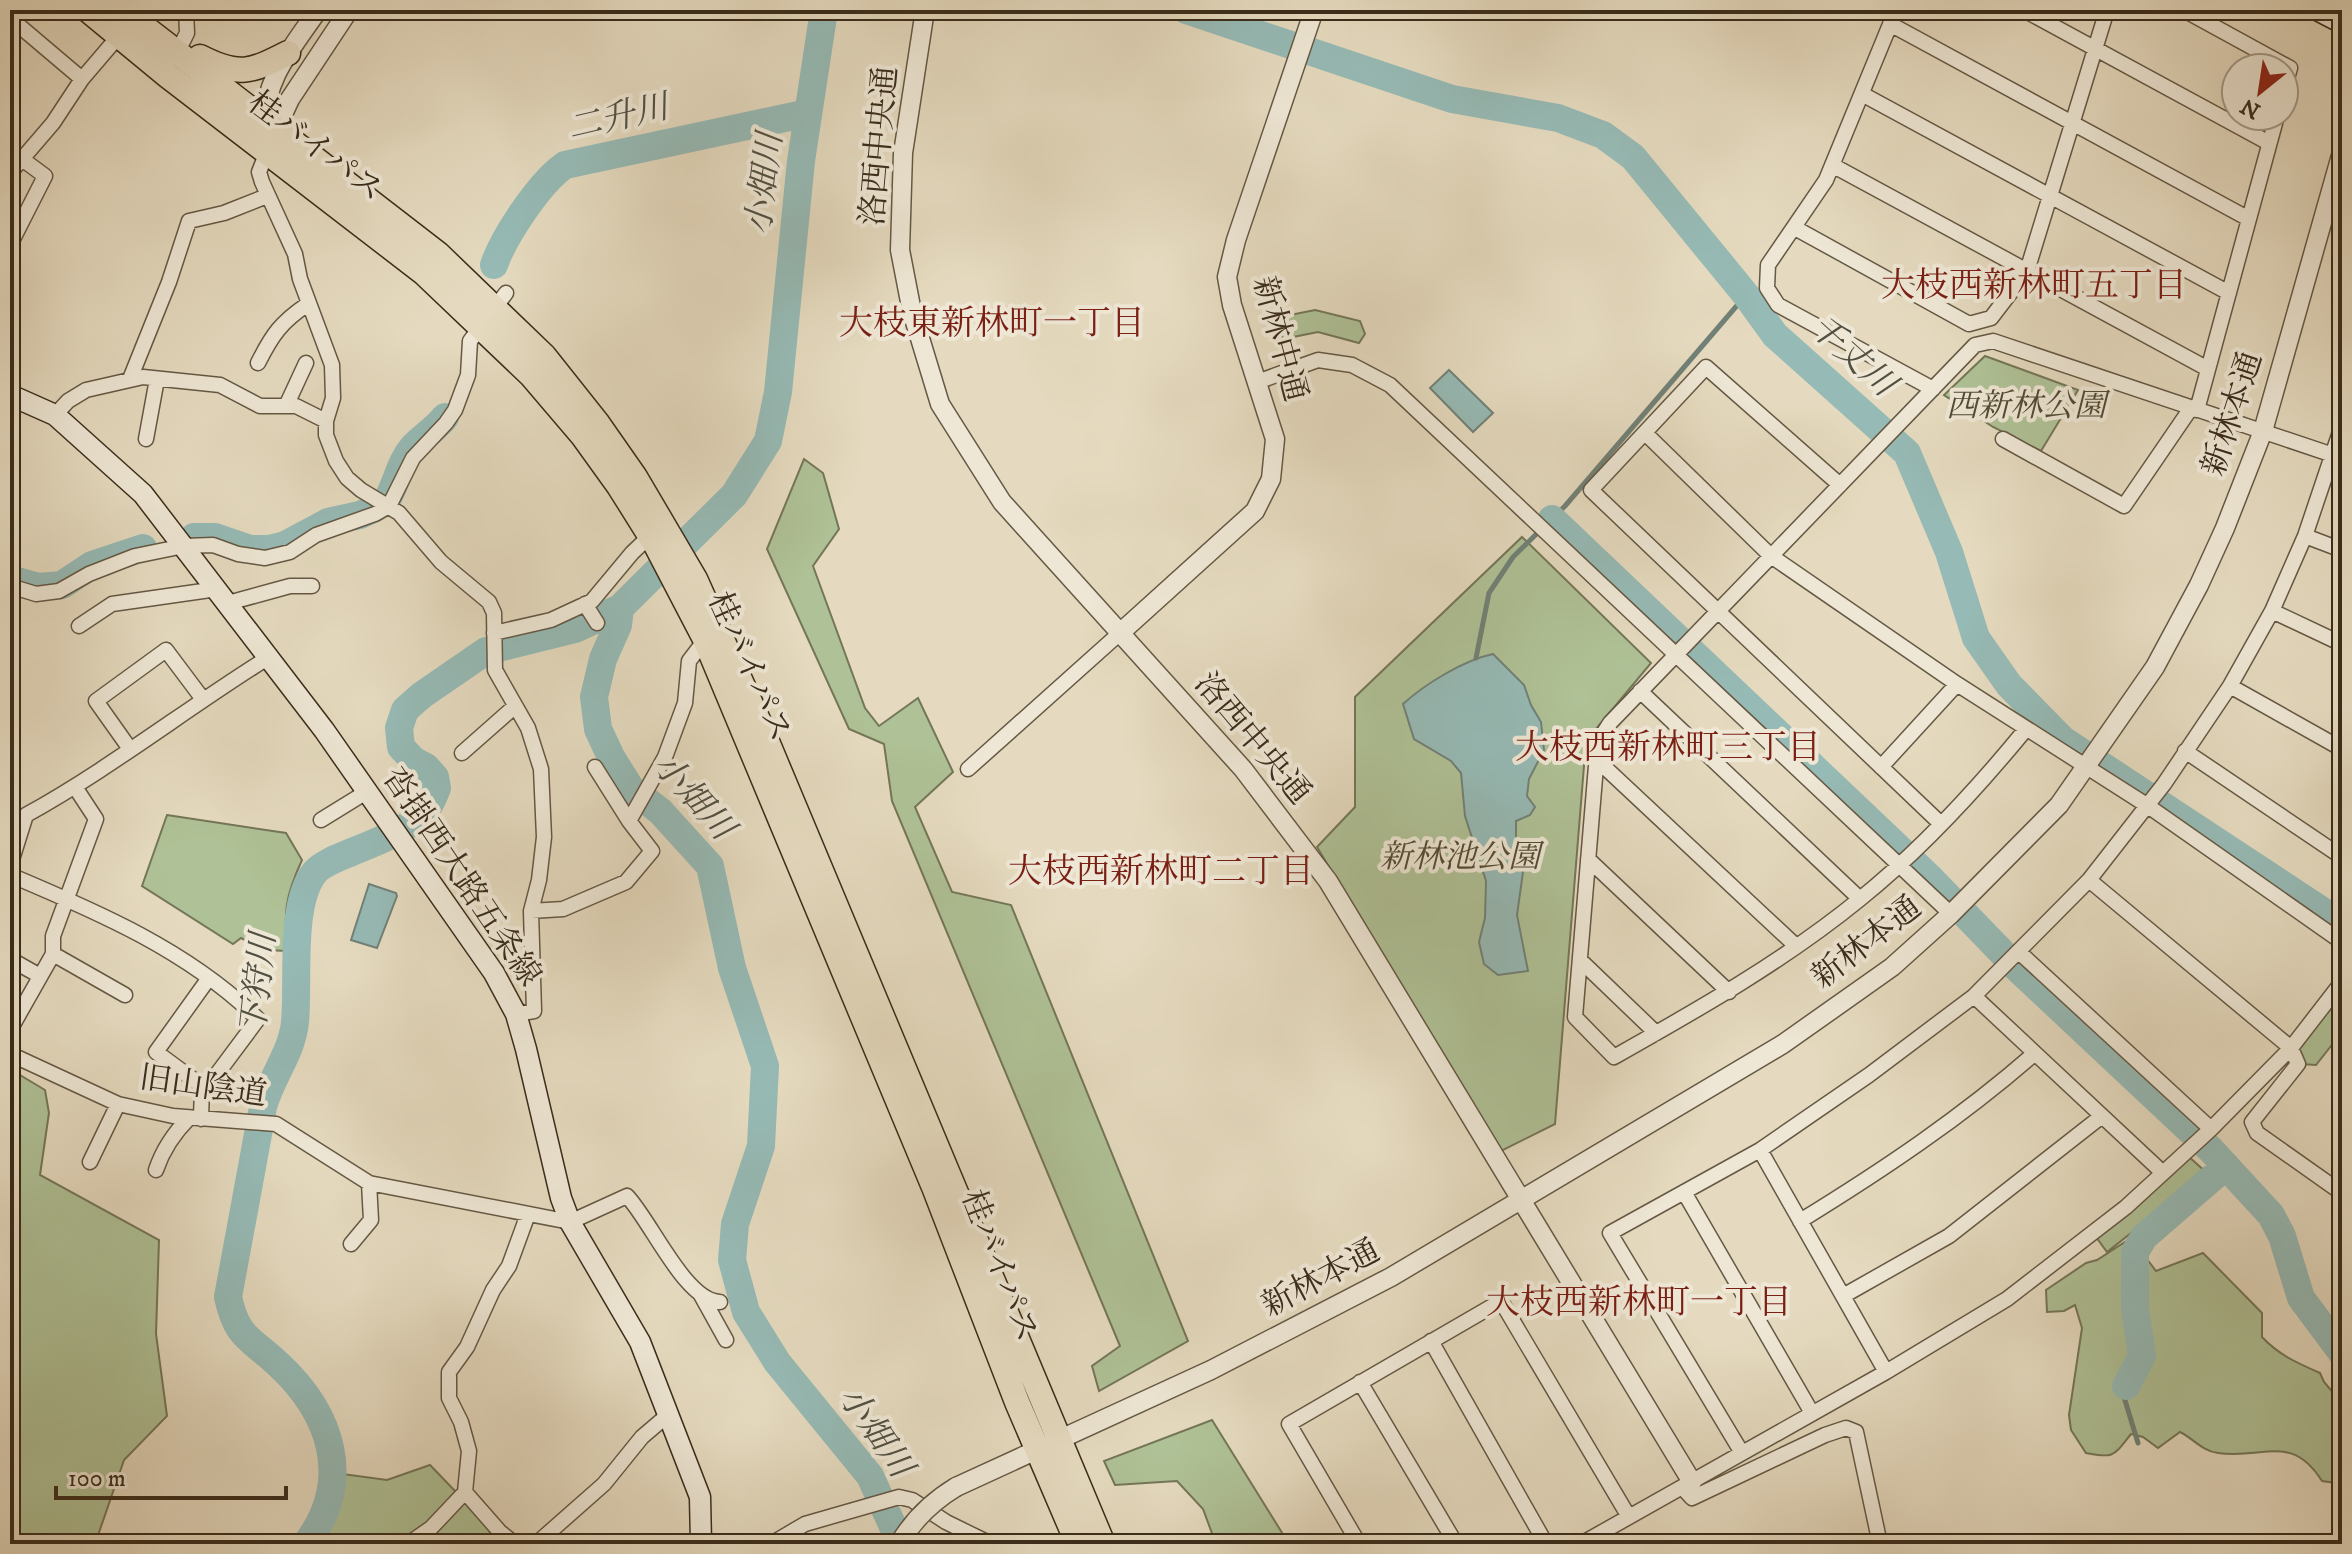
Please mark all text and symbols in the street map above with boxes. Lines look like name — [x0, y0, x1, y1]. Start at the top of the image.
north arrow — [2220, 52, 2300, 132]
street label: 洛西中央通 — [853, 65, 907, 227]
street label: 桂バイパス — [239, 83, 391, 211]
water label: 二升川 — [564, 85, 676, 150]
text: N — [2236, 92, 2265, 124]
water label: 小畑川 — [738, 127, 793, 237]
district label: 大枝西新林町五丁目 — [1881, 265, 2187, 307]
street label: 新林中通 — [1243, 272, 1315, 406]
district label: 大枝東新林町一丁目 — [839, 303, 1145, 345]
water label: 千丈川 — [1800, 306, 1907, 408]
street label: 新林本通 — [2194, 347, 2272, 481]
park label: 西新林公園 — [1946, 387, 2111, 427]
street label: 桂バイパス — [698, 586, 800, 748]
street label: 洛西中央通 — [1185, 665, 1319, 813]
district label: 大枝西新林町三丁目 — [1515, 727, 1821, 769]
water label: 小畑川 — [643, 745, 745, 852]
street label: 沓掛西大路五条線 — [373, 760, 549, 994]
park label: 新林池公園 — [1380, 838, 1545, 878]
district label: 大枝西新林町二丁目 — [1008, 851, 1314, 893]
street label: 新林本通 — [1804, 888, 1930, 998]
water label: 下狩川 — [233, 927, 286, 1037]
street label: 旧山陰道 — [137, 1058, 269, 1116]
street label: 桂バイパス — [952, 1184, 1046, 1348]
street label: 新林本通 — [1255, 1231, 1387, 1327]
district label: 大枝西新林町一丁目 — [1486, 1282, 1792, 1324]
water label: 小畑川 — [829, 1378, 924, 1489]
scale bar — [56, 1450, 286, 1500]
text: 100 m — [68, 1464, 126, 1494]

